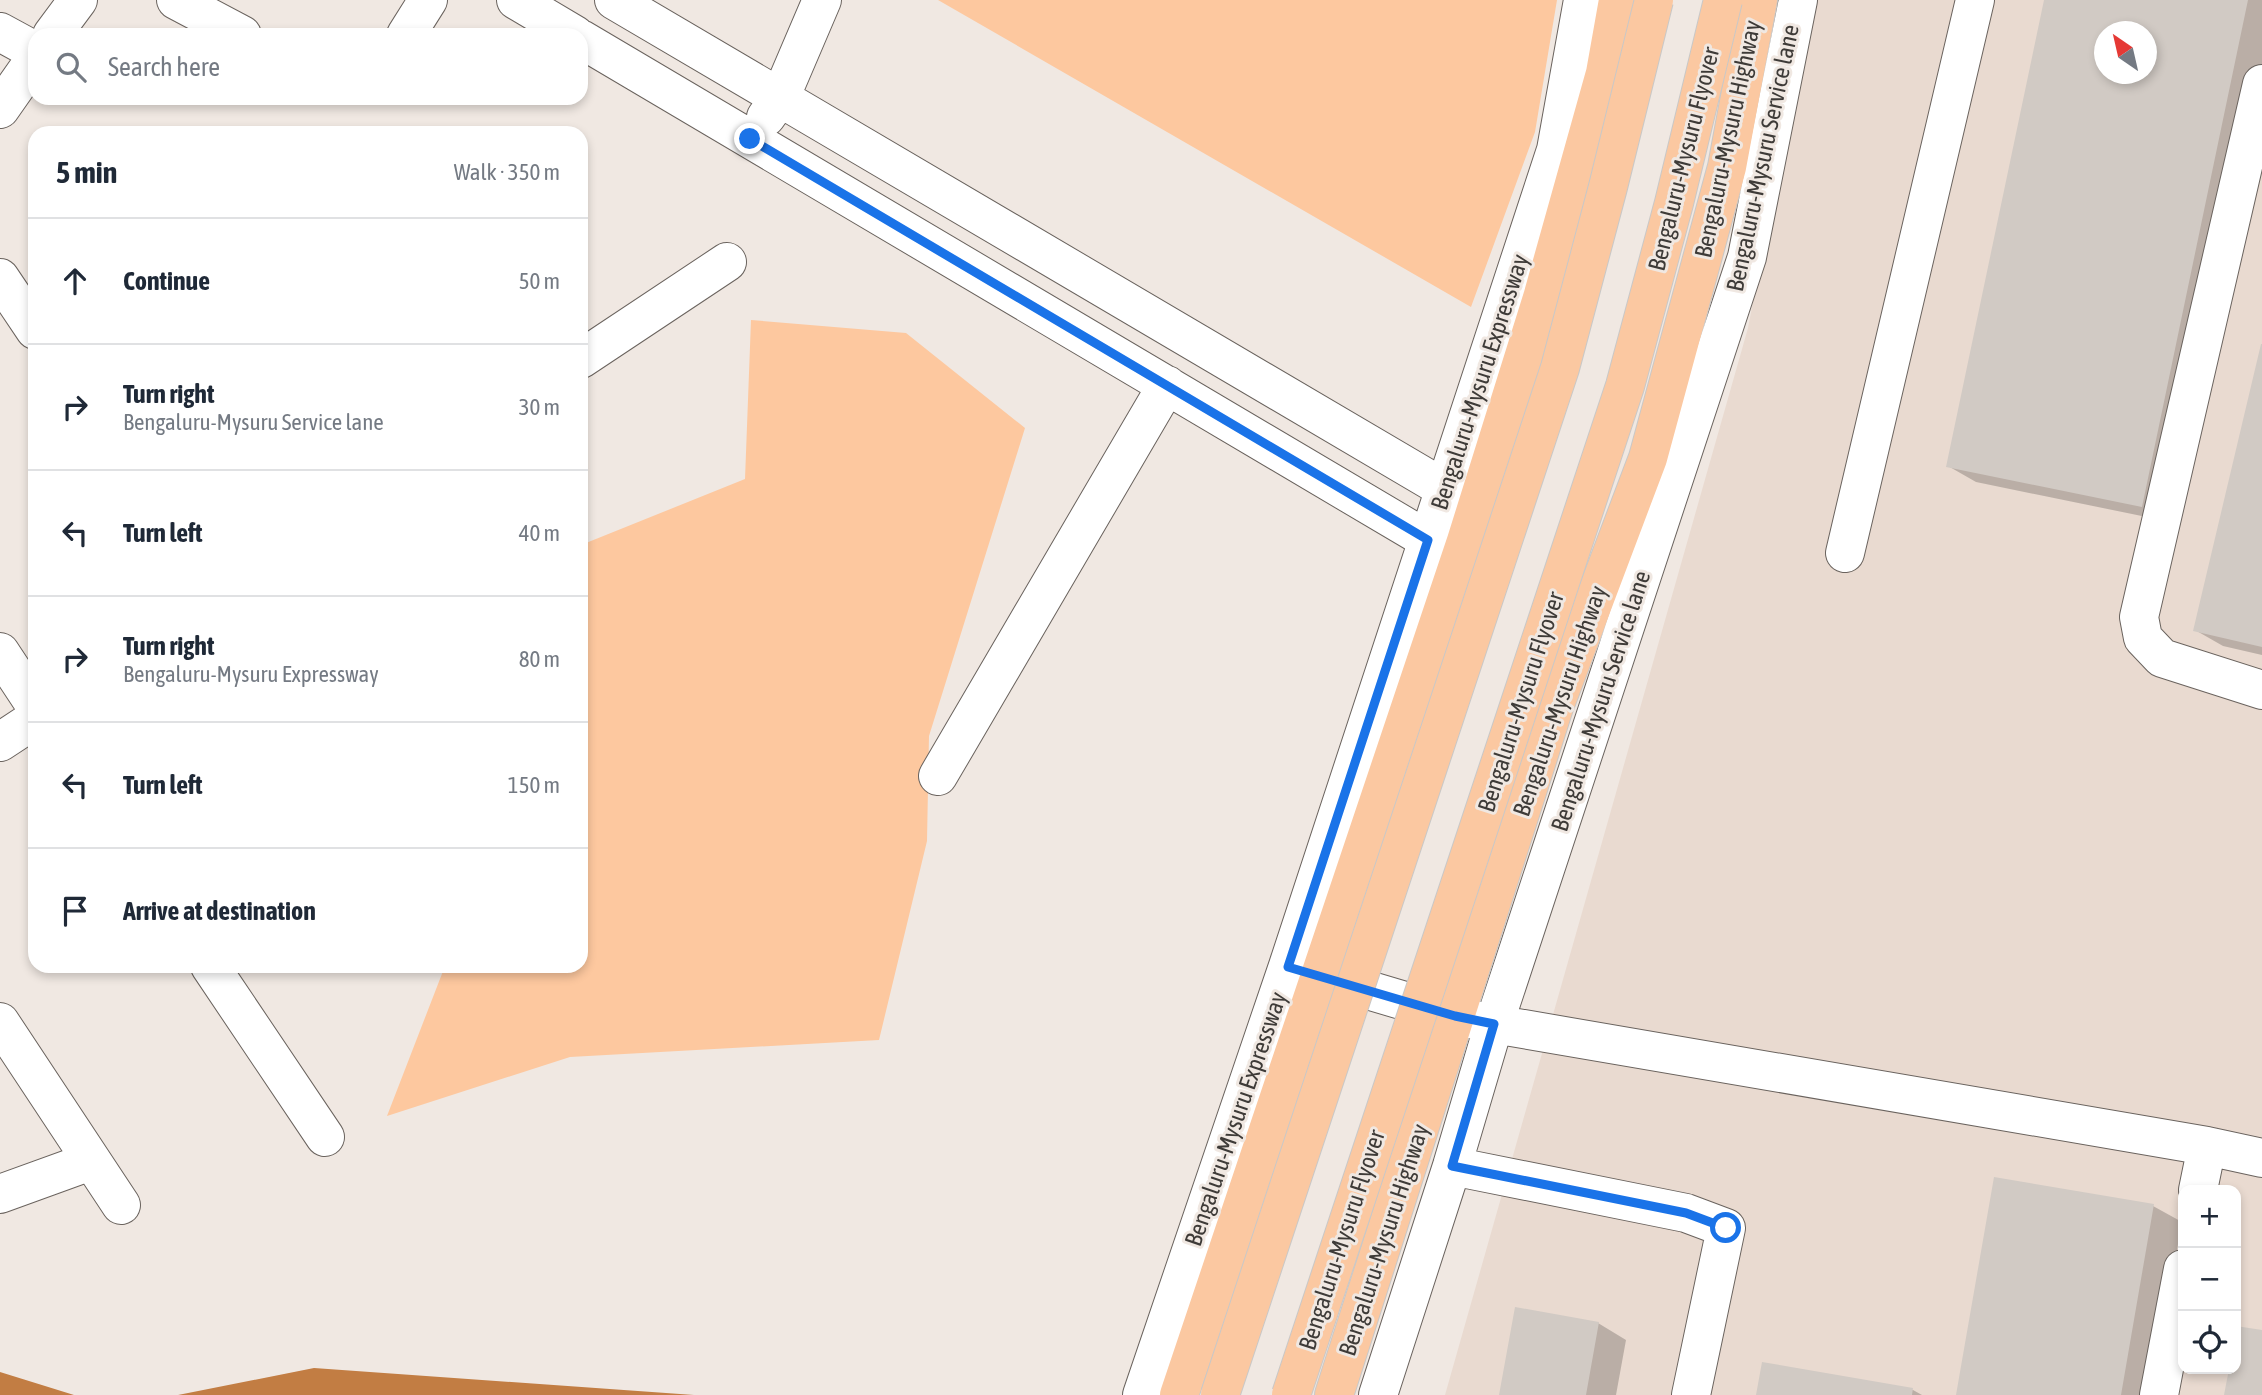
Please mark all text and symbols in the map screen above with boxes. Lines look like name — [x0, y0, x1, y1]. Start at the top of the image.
street label: Bengaluru-Mysuru Highway — [1689, 18, 1766, 260]
north arrow — [2094, 21, 2157, 84]
street label: Bengaluru-Mysuru Service lane — [1721, 22, 1804, 294]
search box — [28, 28, 588, 105]
street label: Bengaluru-Mysuru Flyover — [1643, 43, 1725, 274]
icon: search — [52, 48, 90, 86]
text: Search here — [108, 52, 220, 82]
route end — [734, 123, 765, 154]
text: 5 min — [56, 155, 117, 189]
text: Walk · 350 m — [454, 159, 560, 185]
street label: Bengaluru-Mysuru Expressway — [1425, 251, 1534, 513]
icon: ahead — [56, 262, 94, 300]
text: Continue — [123, 266, 210, 296]
text: 50 m — [519, 268, 560, 294]
text: Turn right — [123, 379, 214, 409]
icon: right — [56, 388, 94, 426]
text: 30 m — [519, 394, 560, 420]
text: Bengaluru-Mysuru Service lane — [123, 409, 384, 435]
icon: left — [56, 514, 94, 552]
text: Turn left — [123, 518, 203, 548]
text: 40 m — [519, 520, 560, 546]
street label: Bengaluru-Mysuru Service lane — [1546, 567, 1655, 834]
street label: Bengaluru-Mysuru Highway — [1507, 582, 1612, 820]
street label: Bengaluru-Mysuru Flyover — [1472, 588, 1569, 815]
text: Turn right — [123, 631, 214, 661]
icon: right — [56, 640, 94, 678]
text: 80 m — [519, 646, 560, 672]
text: Bengaluru-Mysuru Expressway — [123, 661, 379, 687]
icon: left — [56, 766, 94, 804]
text: Turn left — [123, 770, 203, 800]
text: 150 m — [508, 772, 560, 798]
icon: arrive — [56, 892, 94, 930]
text: Arrive at destination — [123, 896, 316, 926]
street label: Bengaluru-Mysuru Expressway — [1179, 988, 1292, 1249]
street label: Bengaluru-Mysuru Highway — [1333, 1120, 1434, 1359]
street label: Bengaluru-Mysuru Flyover — [1293, 1126, 1390, 1353]
map controls — [2178, 1185, 2241, 1374]
button: + — [2178, 1185, 2241, 1248]
route start — [1710, 1212, 1741, 1243]
button: − — [2178, 1248, 2241, 1311]
button: locate — [2178, 1311, 2241, 1374]

